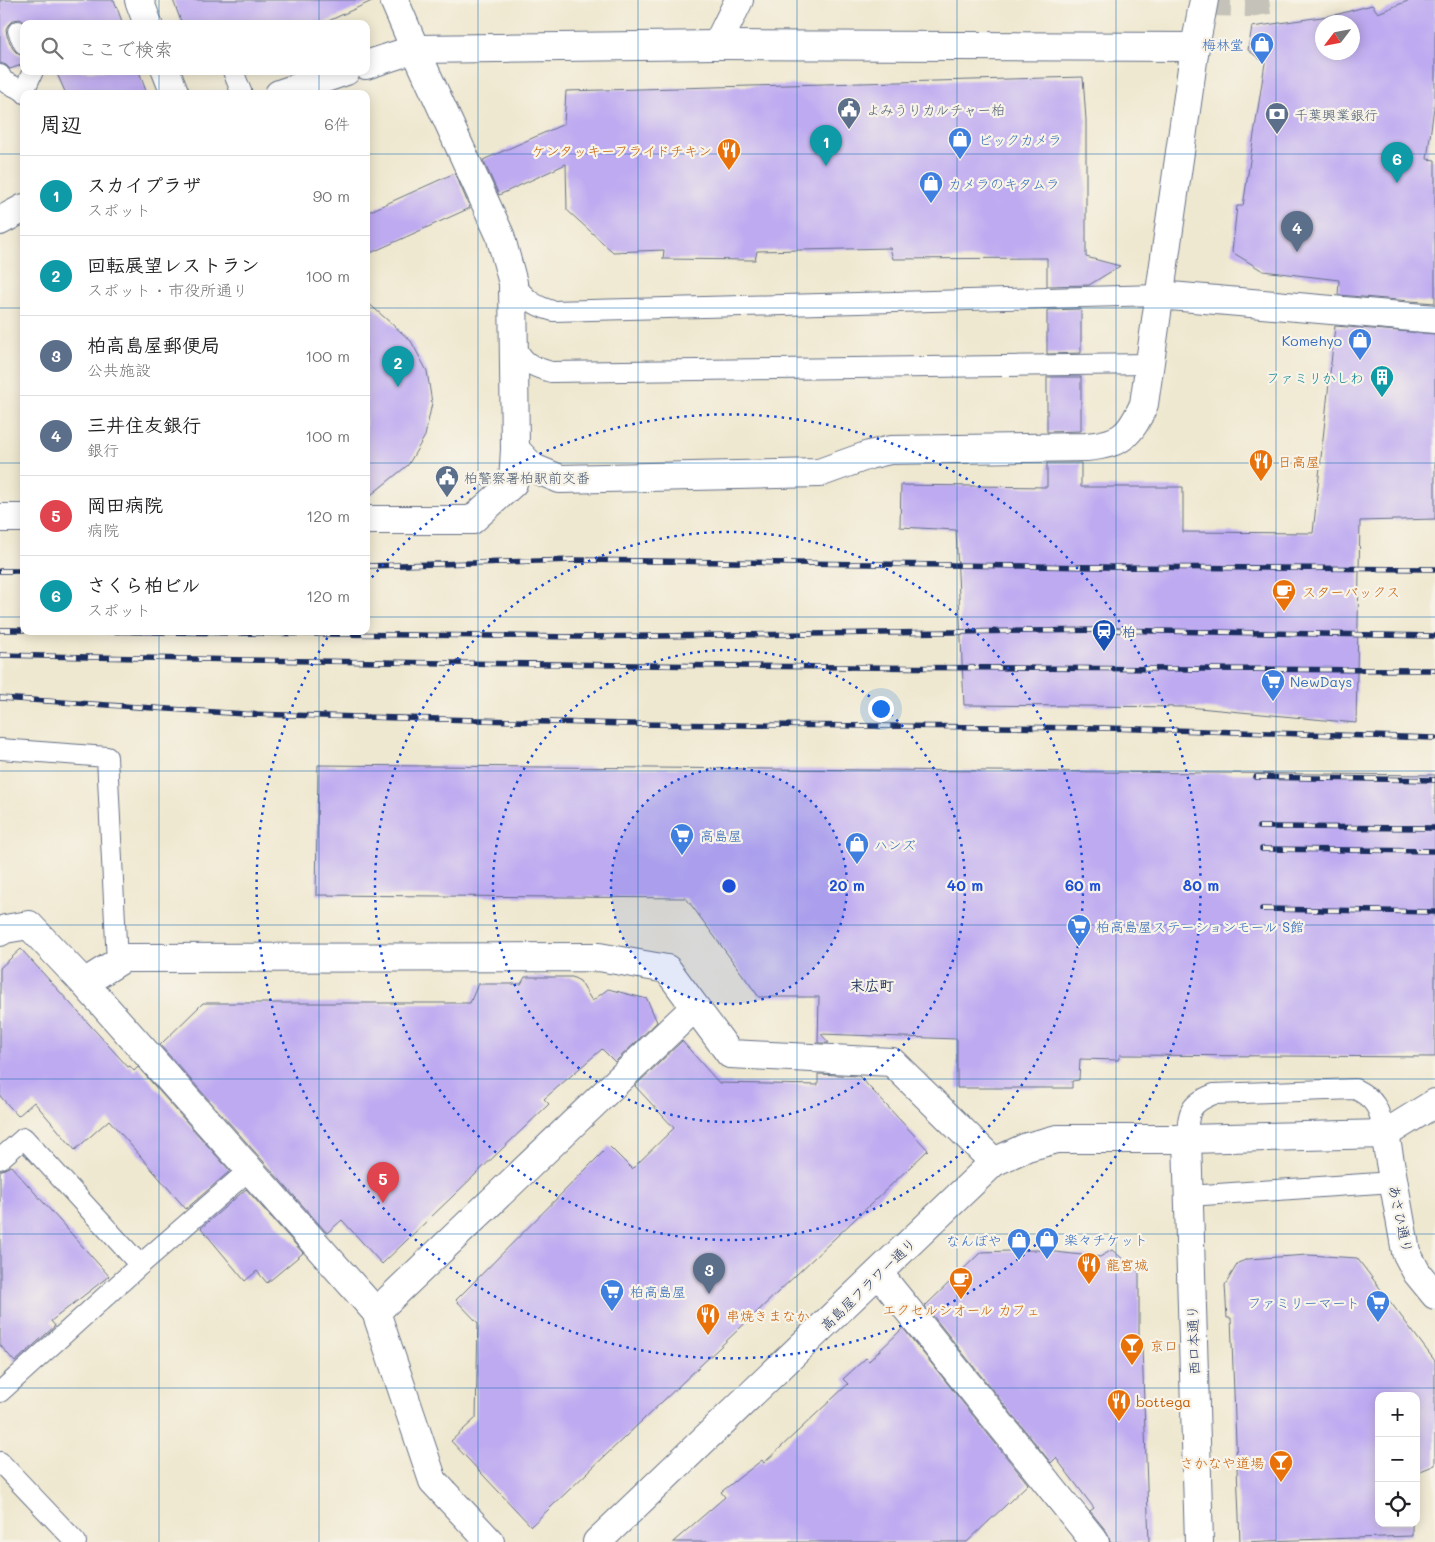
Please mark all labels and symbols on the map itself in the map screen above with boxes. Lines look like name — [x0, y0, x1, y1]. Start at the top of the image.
north arrow — [1315, 15, 1360, 60]
shop icon: 梅林堂 — [1249, 31, 1275, 65]
place label: 梅林堂 — [1202, 35, 1244, 54]
public building icon: よみうりカルチャー柏 — [836, 96, 862, 130]
place label: よみうりカルチャー柏 — [866, 100, 1005, 119]
bank icon: 千葉興業銀行 — [1264, 101, 1290, 135]
place label: 千葉興業銀行 — [1294, 105, 1378, 124]
pin: 1 — [810, 125, 842, 166]
shop icon: ビックカメラ — [947, 126, 973, 160]
place label: ビックカメラ — [978, 130, 1062, 149]
restaurant icon: ケンタッキーフライドチキン — [716, 137, 742, 171]
place label: ケンタッキーフライドチキン — [532, 141, 712, 160]
pin: 6 — [1381, 142, 1413, 183]
shop icon: カメラのキタムラ — [918, 170, 944, 204]
place label: カメラのキタムラ — [948, 174, 1060, 193]
pin: 4 — [1281, 211, 1313, 252]
shop icon: Komehyo — [1347, 327, 1373, 361]
place label: Komehyo — [1282, 331, 1342, 350]
pin: 2 — [382, 346, 414, 387]
building icon: ファミリかしわ — [1369, 364, 1395, 398]
place label: ファミリかしわ — [1266, 368, 1364, 387]
restaurant icon: 日高屋 — [1248, 448, 1274, 482]
place label: 日高屋 — [1278, 452, 1320, 471]
public building icon: 柏警察署柏駅前交番 — [434, 464, 460, 498]
place label: 柏警察署柏駅前交番 — [464, 468, 590, 487]
cafe icon: スターバックス — [1271, 578, 1297, 612]
place label: スターバックス — [1302, 582, 1400, 601]
station icon: 柏 — [1091, 618, 1117, 652]
place label: 柏 — [1122, 622, 1136, 641]
supermarket icon: NewDays — [1260, 668, 1286, 702]
place label: NewDays — [1290, 672, 1352, 691]
your location — [868, 696, 894, 722]
supermarket icon: 高島屋 — [669, 822, 695, 856]
place label: 高島屋 — [700, 826, 742, 845]
shop icon: ハンズ — [844, 831, 870, 865]
place label: ハンズ — [874, 835, 916, 854]
text: 20 m — [829, 875, 865, 895]
text: 40 m — [947, 875, 983, 895]
text: 60 m — [1065, 875, 1101, 895]
text: 80 m — [1183, 875, 1219, 895]
centre of rings — [720, 877, 738, 895]
supermarket icon: 柏高島屋ステーションモール S館 — [1066, 913, 1092, 947]
place label: 柏高島屋ステーションモール S館 — [1096, 917, 1304, 936]
district label: 末広町 — [849, 975, 895, 995]
pin: 5 — [367, 1162, 399, 1203]
street label: あさひ通り — [1385, 1183, 1417, 1255]
shop icon: 楽々チケット — [1034, 1226, 1060, 1260]
shop icon: なんぼや — [1006, 1227, 1032, 1261]
place label: 楽々チケット — [1064, 1230, 1148, 1249]
place label: なんぼや — [946, 1231, 1002, 1250]
street label: 高島屋フラワー通り — [816, 1233, 920, 1335]
restaurant icon: 龍宮城 — [1076, 1251, 1102, 1285]
pin: 3 — [693, 1253, 725, 1294]
place label: 龍宮城 — [1106, 1255, 1148, 1274]
cafe icon: エクセルシオール カフェ — [948, 1266, 974, 1300]
supermarket icon: 柏高島屋 — [599, 1278, 625, 1312]
place label: 柏高島屋 — [630, 1282, 686, 1301]
supermarket icon: ファミリーマート — [1365, 1289, 1391, 1323]
place label: ファミリーマート — [1248, 1293, 1360, 1312]
place label: エクセルシオール カフェ — [882, 1300, 1040, 1319]
restaurant icon: 串焼きまなか — [695, 1302, 721, 1336]
street label: 西口本通り — [1182, 1305, 1204, 1375]
place label: 串焼きまなか — [726, 1306, 810, 1325]
bar icon: 京口 — [1119, 1332, 1145, 1366]
place label: 京口 — [1150, 1336, 1178, 1355]
restaurant icon: bottega — [1106, 1388, 1132, 1422]
place label: bottega — [1136, 1392, 1191, 1411]
bar icon: さかなや道場 — [1268, 1449, 1294, 1483]
place label: さかなや道場 — [1180, 1453, 1264, 1472]

